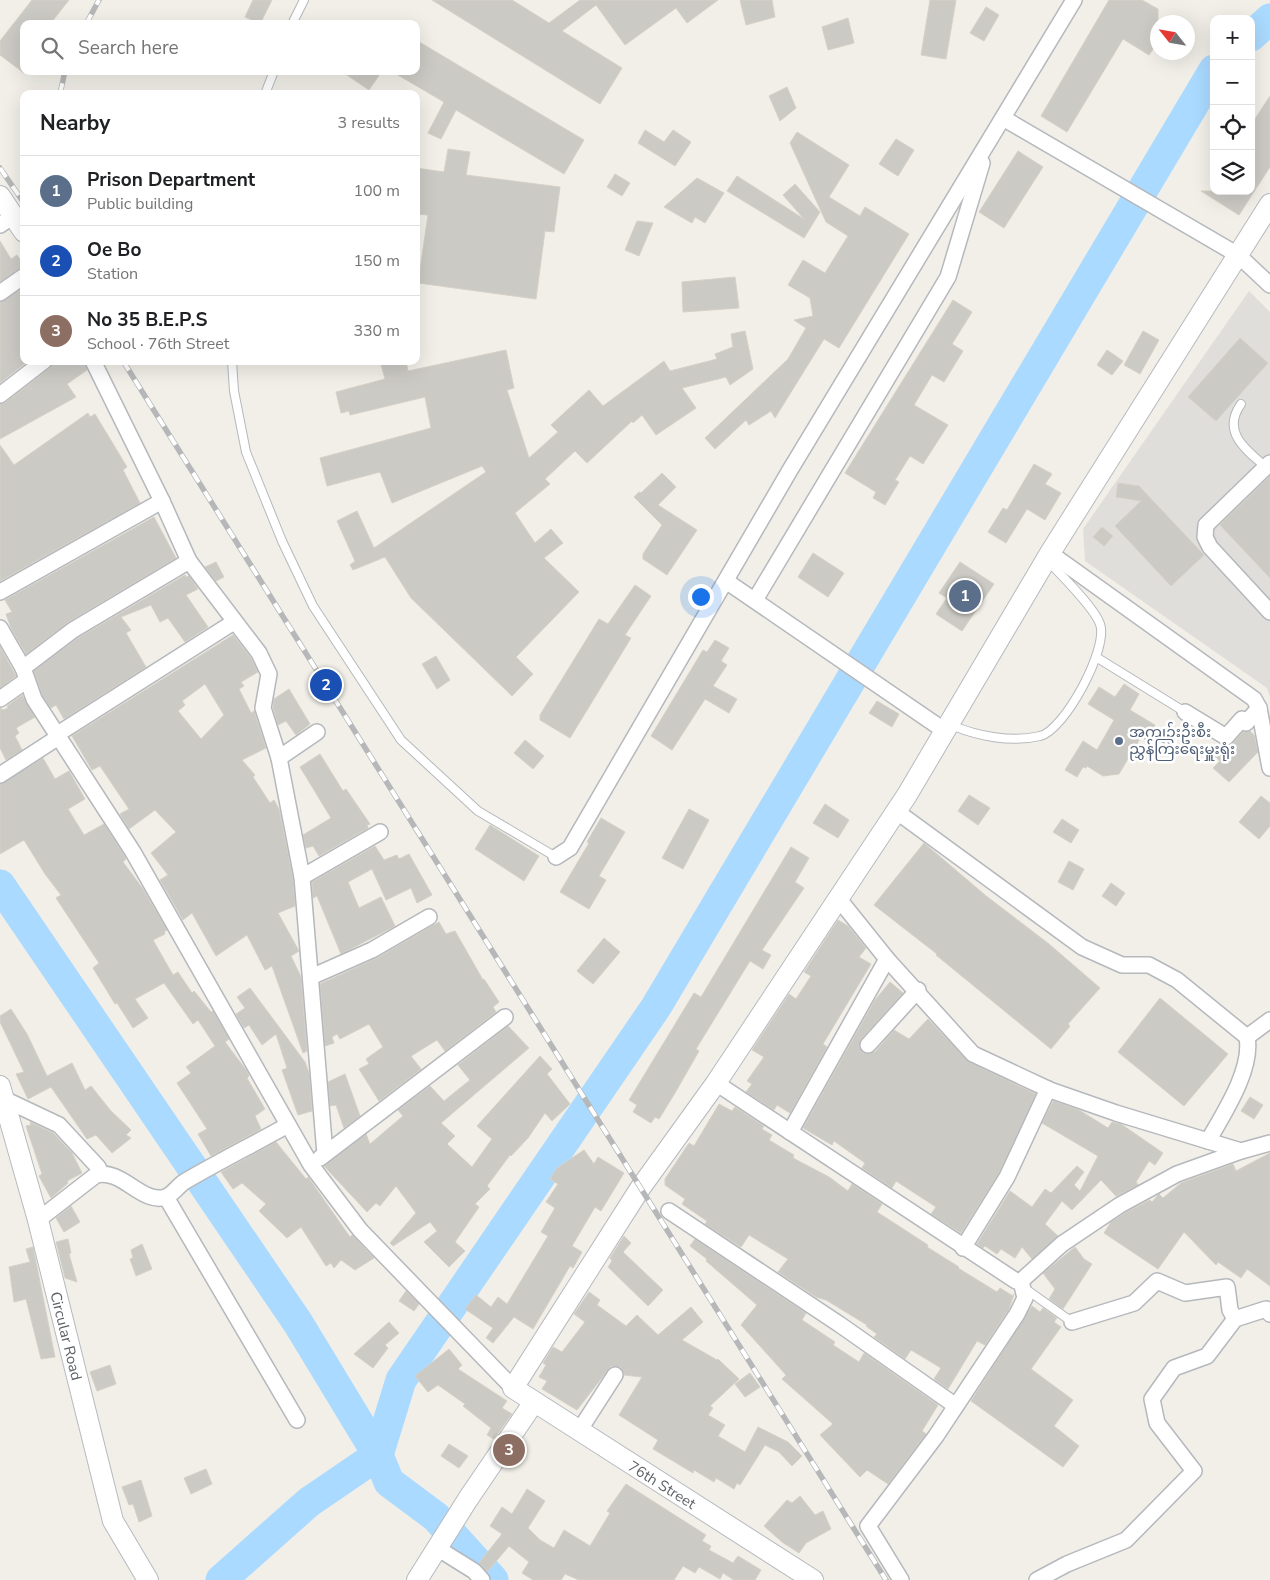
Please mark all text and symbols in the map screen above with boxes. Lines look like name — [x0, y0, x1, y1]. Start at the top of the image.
north arrow — [1150, 15, 1195, 60]
map controls — [1210, 15, 1255, 195]
button: + — [1210, 15, 1255, 60]
search box — [20, 20, 420, 75]
icon: search — [38, 34, 66, 62]
text: Search here — [78, 35, 179, 61]
button: − — [1210, 60, 1255, 105]
button: locate — [1210, 105, 1255, 150]
text: Nearby — [40, 109, 110, 137]
text: 3 results — [338, 112, 400, 134]
button: layers — [1210, 150, 1255, 195]
text: Prison Department — [87, 167, 255, 193]
text: 1 — [51, 180, 61, 202]
text: 100 m — [353, 180, 400, 202]
text: Public building — [87, 193, 193, 215]
text: Oe Bo — [87, 237, 141, 263]
text: 2 — [51, 250, 61, 272]
text: 150 m — [353, 250, 400, 272]
text: Station — [87, 263, 138, 285]
text: No 35 B.E.P.S — [87, 307, 207, 333]
text: 3 — [51, 320, 61, 342]
text: 330 m — [353, 320, 400, 342]
text: School · 76th Street — [87, 333, 229, 355]
pin: 1 — [949, 577, 981, 615]
your location — [688, 584, 714, 610]
pin: 2 — [310, 666, 342, 704]
place label: အကျဉ်းဦးစီး ညွှန်ကြးရေးမှူးရုံး — [1129, 722, 1235, 761]
marker: အကျဉ်းဦးစီး ညွှန်ကြးရေးမှူးရုံး — [1113, 735, 1125, 747]
street label: Circular Road — [45, 1290, 87, 1382]
pin: 3 — [493, 1431, 525, 1469]
street label: 76th Street — [624, 1456, 700, 1514]

